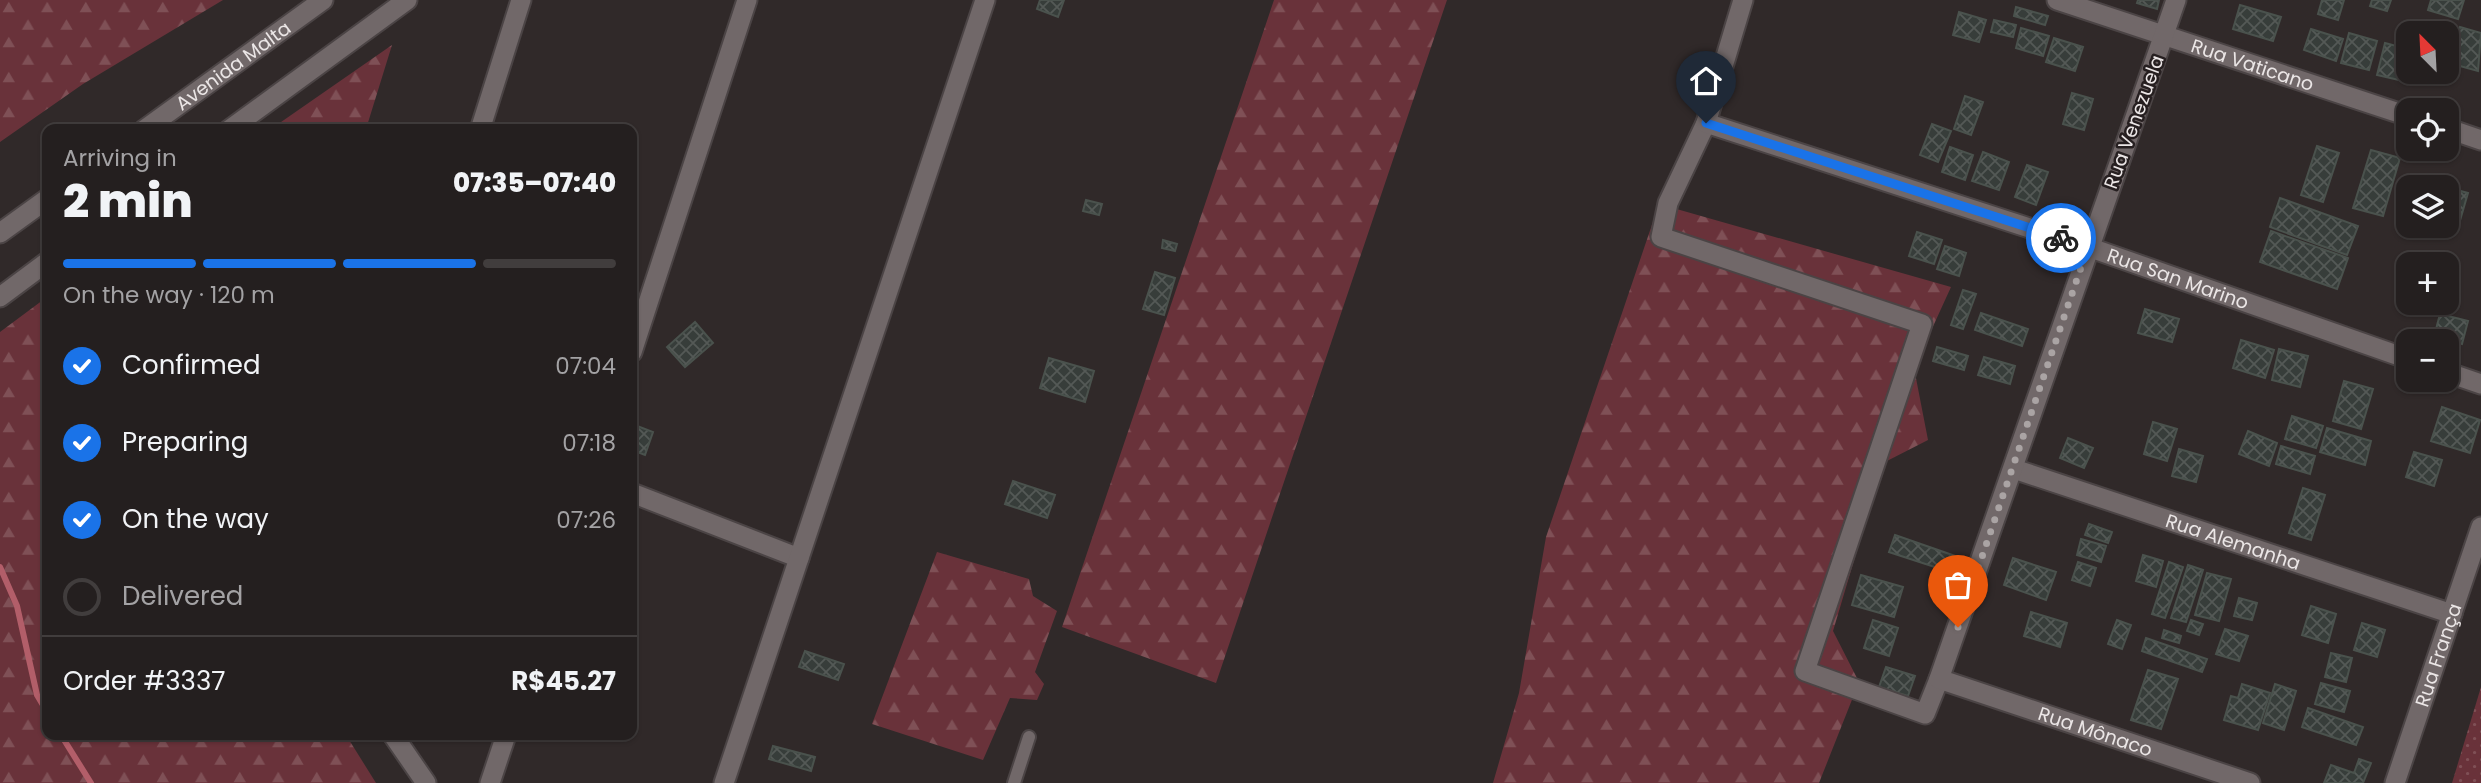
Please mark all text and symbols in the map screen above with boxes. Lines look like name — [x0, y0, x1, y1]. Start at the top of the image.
street label: Avenida Malta — [170, 14, 296, 116]
north arrow — [2396, 21, 2459, 84]
map controls — [2396, 21, 2459, 392]
street label: Rua Vaticano — [2188, 32, 2317, 98]
pin — [1676, 51, 1736, 123]
street label: Rua Venezuela — [2097, 51, 2171, 193]
icon: home — [1687, 62, 1725, 100]
button: locate — [2396, 98, 2459, 161]
text: Arriving in — [63, 142, 177, 174]
text: 07:35–07:40 — [453, 165, 616, 201]
text: 2 min — [63, 169, 193, 233]
button: layers — [2396, 175, 2459, 238]
courier — [2026, 203, 2096, 273]
icon: bike — [2042, 219, 2080, 257]
street label: Rua San Marino — [2104, 241, 2252, 316]
button: + — [2396, 252, 2459, 315]
text: On the way · 120 m — [63, 279, 275, 311]
button: − — [2396, 329, 2459, 392]
icon: check — [63, 347, 101, 385]
text: Confirmed — [122, 347, 260, 383]
text: 07:04 — [555, 350, 616, 382]
icon: check — [63, 424, 101, 462]
text: Preparing — [122, 424, 248, 460]
text: 07:18 — [562, 427, 616, 459]
icon: check — [63, 501, 101, 539]
text: On the way — [122, 501, 269, 537]
text: 07:26 — [556, 504, 616, 536]
street label: Rua Alemanha — [2162, 507, 2304, 577]
pin — [1928, 555, 1988, 627]
icon: bag — [1939, 566, 1977, 604]
text: Delivered — [122, 578, 243, 614]
street label: Rua França — [2408, 600, 2468, 710]
text: Order #3337 — [63, 663, 225, 699]
text: R$45.27 — [511, 663, 616, 699]
street label: Rua Mônaco — [2035, 700, 2156, 763]

